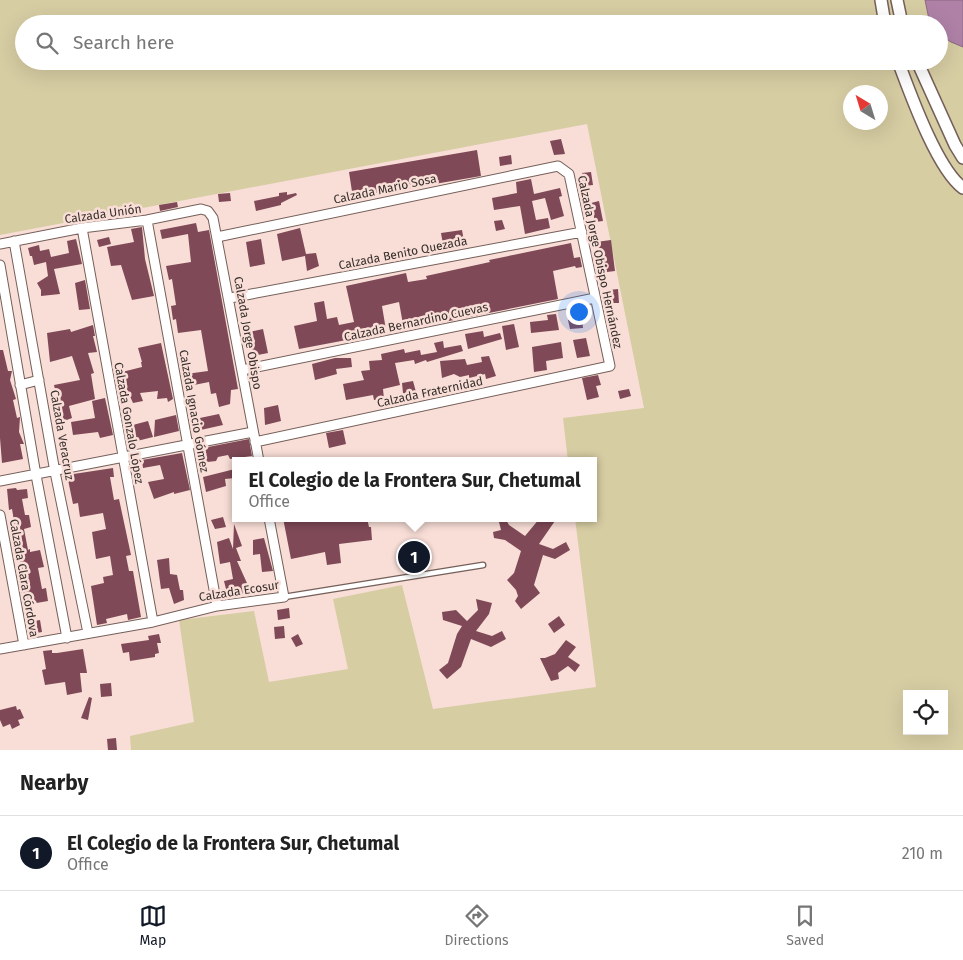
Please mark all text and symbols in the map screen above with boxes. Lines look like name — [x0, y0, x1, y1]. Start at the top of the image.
search box — [15, 15, 948, 70]
icon: search — [33, 29, 61, 57]
text: Search here — [73, 31, 174, 54]
north arrow — [843, 85, 888, 130]
street label: Calzada Mario Sosa — [332, 171, 438, 207]
street label: Calzada Jorge Obispo Hernández — [575, 174, 625, 350]
street label: Calzada Unión — [64, 202, 142, 226]
street label: Calzada Benito Quezada — [337, 234, 469, 272]
street label: Calzada Jorge Obispo — [231, 275, 265, 391]
your location — [566, 299, 592, 325]
street label: Calzada Bernardino Cuevas — [343, 300, 490, 344]
street label: Calzada Ignacio Gómez — [176, 349, 212, 473]
street label: Calzada Gonzalo López — [111, 361, 147, 485]
street label: Calzada Fraternidad — [376, 374, 484, 410]
street label: Calzada Veracruz — [47, 389, 77, 481]
popup — [232, 457, 597, 522]
text: El Colegio de la Frontera Sur, Chetumal — [248, 469, 581, 492]
text: Office — [248, 492, 290, 511]
street label: Calzada Clara Córdova — [7, 518, 41, 638]
pin: 1 — [398, 538, 430, 576]
street label: Calzada Ecosur — [198, 578, 280, 604]
map controls — [903, 690, 948, 735]
button: locate — [903, 690, 948, 735]
text: Nearby — [20, 770, 88, 796]
text: El Colegio de la Frontera Sur, Chetumal — [67, 832, 399, 855]
text: 1 — [32, 844, 40, 863]
text: 210 m — [902, 844, 943, 863]
text: Office — [67, 855, 109, 874]
tab: Map — [139, 902, 167, 949]
tab: Directions — [444, 902, 509, 949]
tab: Saved — [786, 902, 824, 949]

